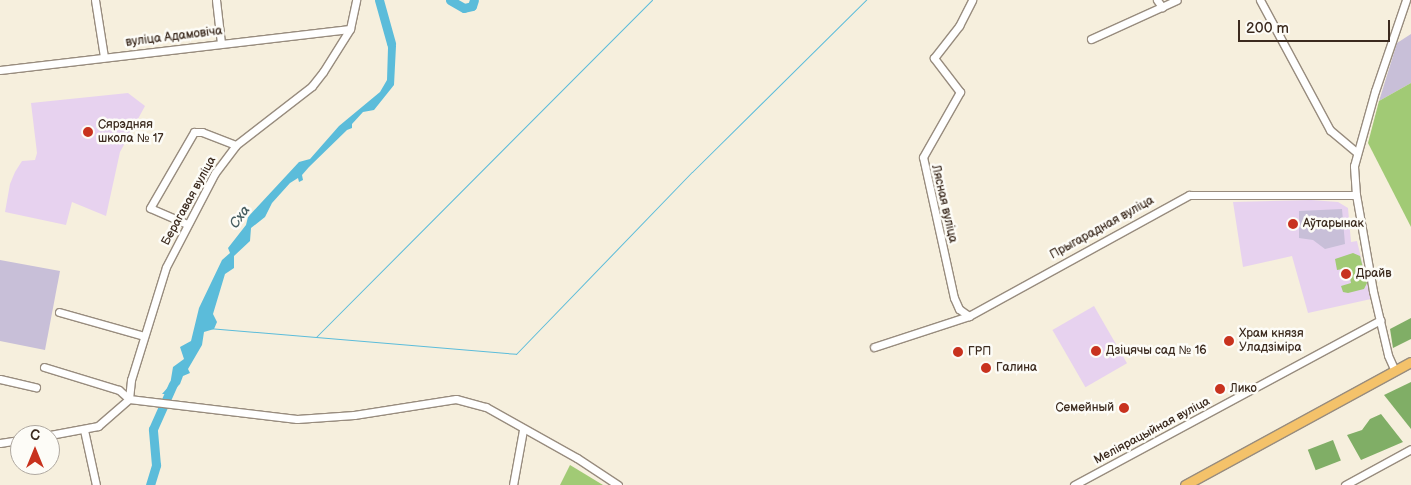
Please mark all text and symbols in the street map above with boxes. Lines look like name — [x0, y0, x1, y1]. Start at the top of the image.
scale bar — [1241, 10, 1394, 42]
text: 200 m — [1246, 19, 1289, 38]
street label: вуліца Адамовіча — [125, 24, 223, 50]
place label: Сярэдняя школа № 17 — [98, 118, 163, 146]
marker: Сярэдняя школа № 17 — [82, 126, 94, 138]
street label: Берагавая вуліца — [159, 154, 219, 248]
street label: Лясная вуліца — [928, 164, 960, 244]
street label: Прыгарадная вуліца — [1048, 193, 1156, 263]
water label: Сха — [226, 202, 254, 232]
place label: Аўтарынак — [1303, 217, 1364, 231]
marker: Аўтарынак — [1287, 218, 1299, 230]
place label: Драйв — [1356, 267, 1391, 281]
marker: Драйв — [1340, 268, 1352, 280]
place label: Храм князя Уладзіміра — [1239, 327, 1304, 355]
marker: Храм князя Уладзіміра — [1223, 335, 1235, 347]
place label: Дзіцячы сад № 16 — [1106, 344, 1207, 358]
place label: ГРП — [968, 345, 991, 359]
marker: Дзіцячы сад № 16 — [1090, 345, 1102, 357]
marker: ГРП — [952, 346, 964, 358]
place label: Галина — [996, 361, 1037, 375]
marker: Галина — [980, 362, 992, 374]
place label: Лико — [1230, 382, 1257, 396]
marker: Лико — [1214, 383, 1226, 395]
street label: Меліярацыйная вуліца — [1092, 394, 1212, 468]
place label: Семейный — [1055, 401, 1114, 415]
marker: Семейный — [1118, 402, 1130, 414]
north arrow — [10, 425, 60, 475]
text: С — [30, 427, 40, 444]

